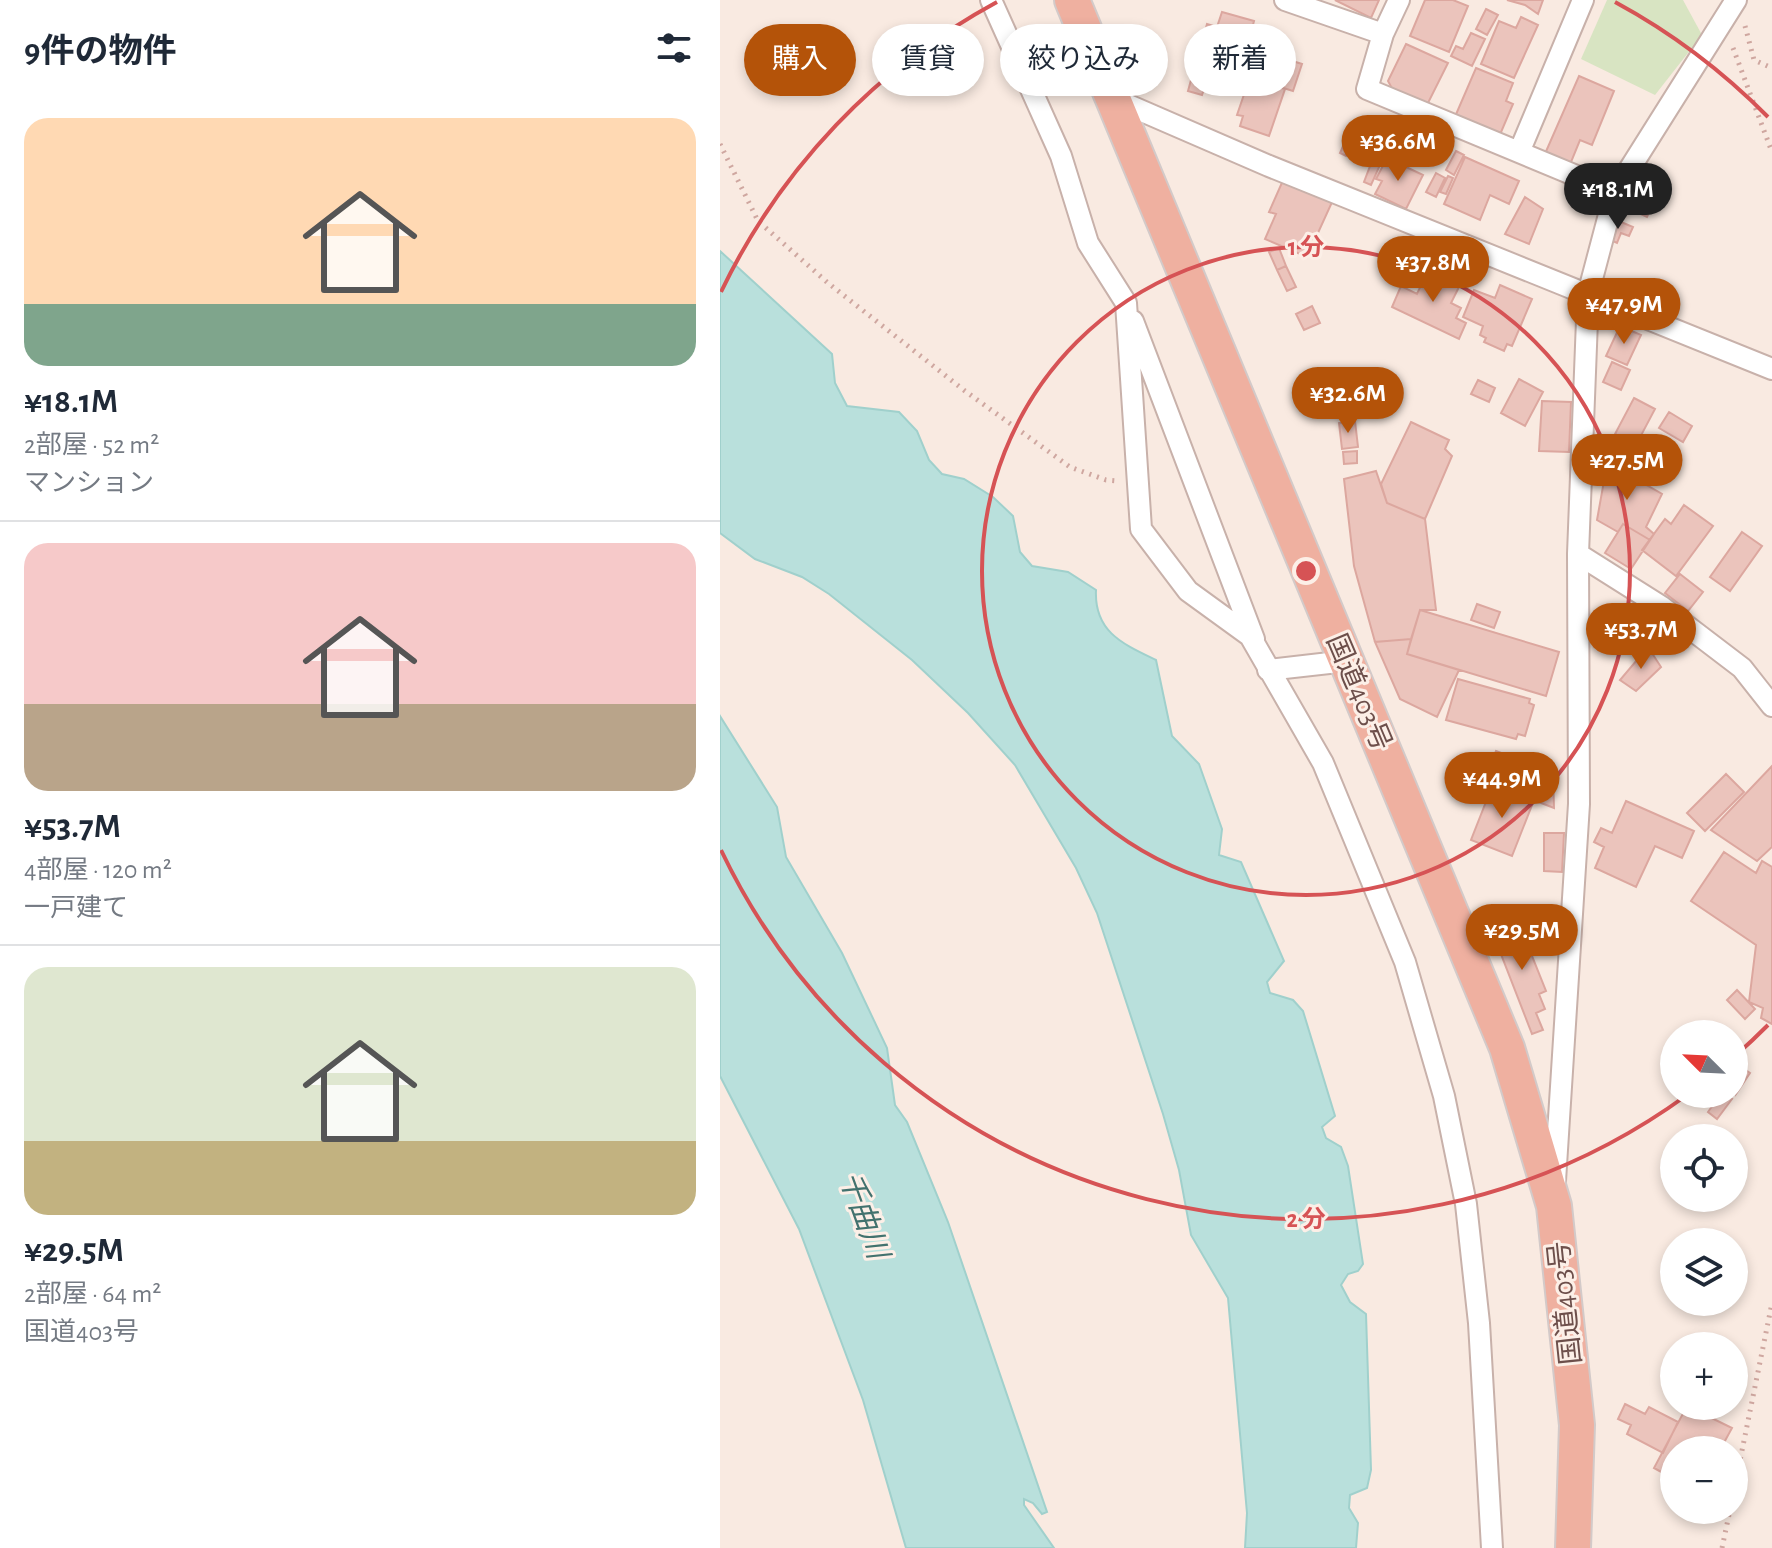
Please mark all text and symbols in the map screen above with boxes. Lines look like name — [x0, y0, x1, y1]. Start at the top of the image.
chip: 購入 — [744, 24, 856, 96]
chip: 賃貸 — [872, 24, 984, 96]
chip: 絞り込み — [1000, 24, 1168, 96]
chip: 新着 — [1184, 24, 1296, 96]
icon: filters — [652, 26, 696, 70]
text: 9件の物件 — [24, 35, 176, 69]
pin: ¥36.6M — [1333, 115, 1463, 183]
text: ¥36.6M — [1360, 128, 1436, 154]
pin: ¥18.1M — [1553, 163, 1683, 231]
icon: home — [288, 170, 432, 314]
text: ¥18.1M — [1582, 176, 1654, 202]
text: 1 分 — [1288, 234, 1324, 260]
pin: ¥37.8M — [1368, 236, 1498, 304]
text: ¥37.8M — [1395, 249, 1471, 275]
pin: ¥47.9M — [1559, 278, 1689, 346]
text: ¥47.9M — [1585, 291, 1663, 317]
pin: ¥32.6M — [1283, 367, 1413, 435]
text: ¥32.6M — [1310, 380, 1386, 406]
text: ¥18.1M — [24, 385, 118, 419]
text: 2部屋 · 52 m² — [24, 432, 159, 458]
pin: ¥27.5M — [1562, 434, 1692, 502]
text: ¥27.5M — [1589, 447, 1665, 473]
text: マンション — [24, 470, 154, 496]
centre of rings — [1292, 557, 1320, 585]
icon: home — [288, 595, 432, 739]
pin: ¥53.7M — [1576, 603, 1706, 671]
text: ¥53.7M — [1604, 616, 1678, 642]
street label: 国道403号 — [1321, 630, 1397, 755]
pin: ¥44.9M — [1437, 752, 1567, 820]
text: ¥44.9M — [1462, 765, 1542, 791]
text: ¥53.7M — [24, 810, 121, 844]
text: 4部屋 · 120 m² — [24, 857, 172, 883]
text: 一戸建て — [24, 895, 128, 921]
pin: ¥29.5M — [1457, 904, 1587, 972]
text: ¥29.5M — [1484, 917, 1560, 943]
icon: home — [288, 1019, 432, 1163]
north arrow — [1660, 1020, 1748, 1108]
map controls — [1660, 1020, 1748, 1524]
button: locate — [1660, 1124, 1748, 1212]
water label: 千曲川 — [834, 1168, 895, 1266]
text: 2 分 — [1287, 1206, 1325, 1232]
button: layers — [1660, 1228, 1748, 1316]
text: ¥29.5M — [24, 1234, 124, 1268]
street label: 国道403号 — [1544, 1240, 1586, 1366]
text: 2部屋 · 64 m² — [24, 1281, 161, 1307]
text: 国道403号 — [24, 1319, 139, 1345]
button: + — [1660, 1332, 1748, 1420]
button: − — [1660, 1436, 1748, 1524]

